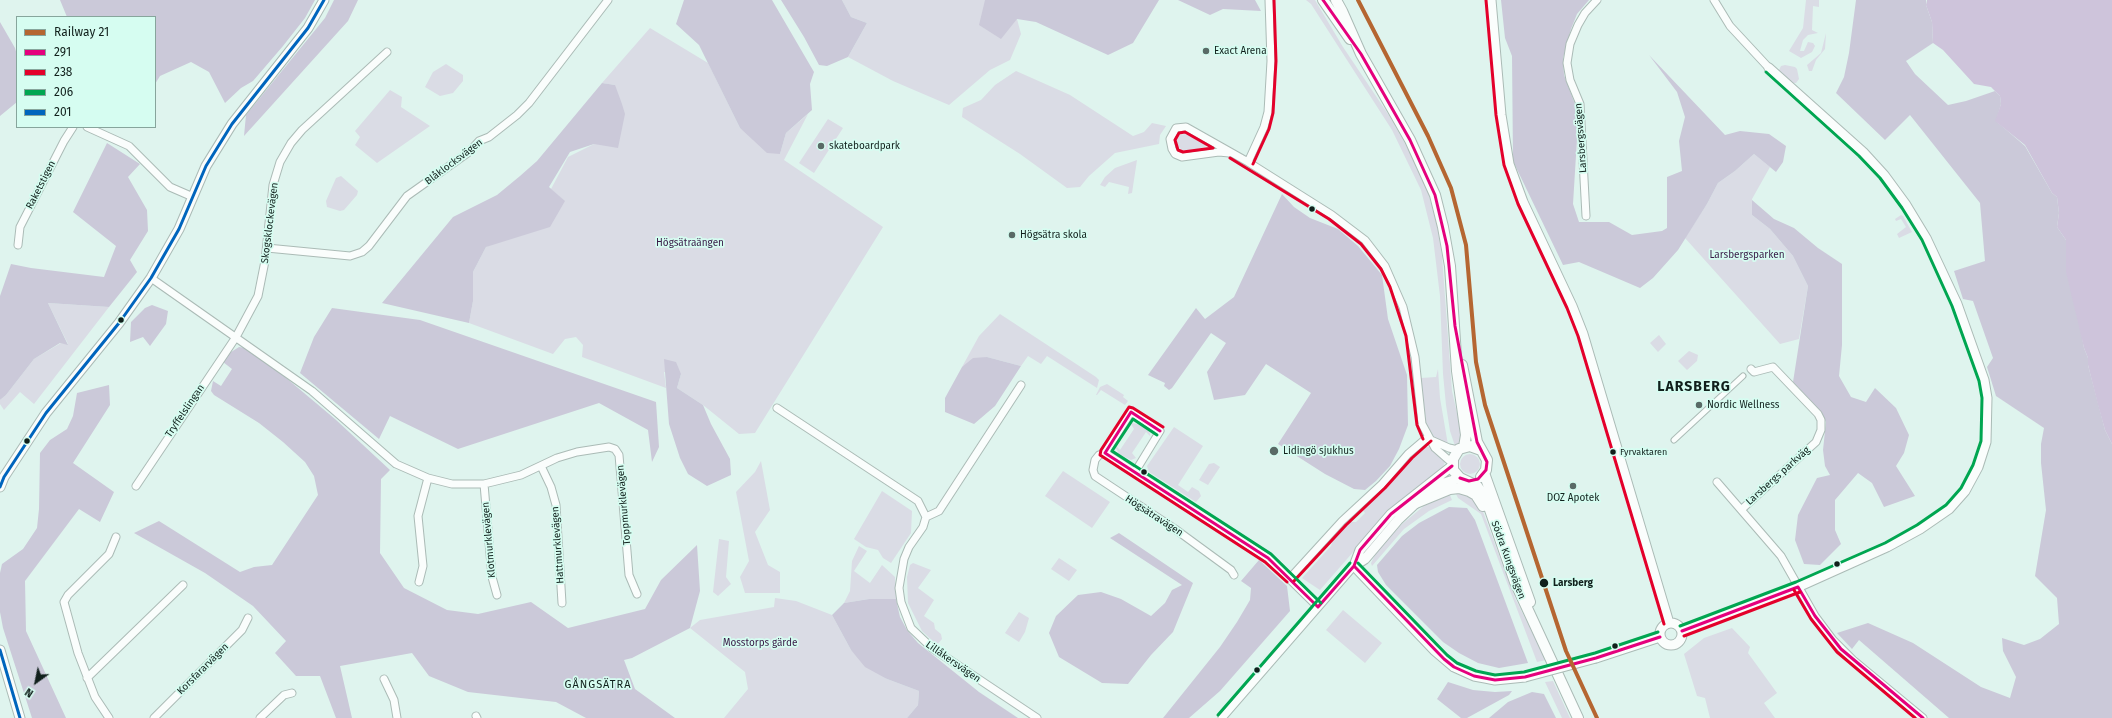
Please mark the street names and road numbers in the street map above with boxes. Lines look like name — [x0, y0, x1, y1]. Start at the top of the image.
street label: Larsbergsvägen — [1573, 103, 1589, 173]
street label: Blåklocksvägen — [423, 136, 485, 188]
street label: Raketstigen — [24, 159, 58, 211]
street label: Skogsklockevägen — [259, 182, 281, 264]
street label: Tryffelslingan — [163, 382, 207, 440]
street label: Larsbergs parkväg — [1744, 444, 1812, 508]
street label: Toppmurklevägen — [615, 464, 633, 546]
street label: Högsätravägen — [1123, 493, 1185, 539]
street label: Klotmurklevägen — [480, 501, 498, 579]
street label: Hattmurklevägen — [549, 506, 567, 584]
street label: Södra Kungsvägen — [1488, 519, 1528, 601]
street label: Lillåkersvägen — [923, 639, 983, 685]
street label: Korsfararvägen — [175, 641, 231, 697]

